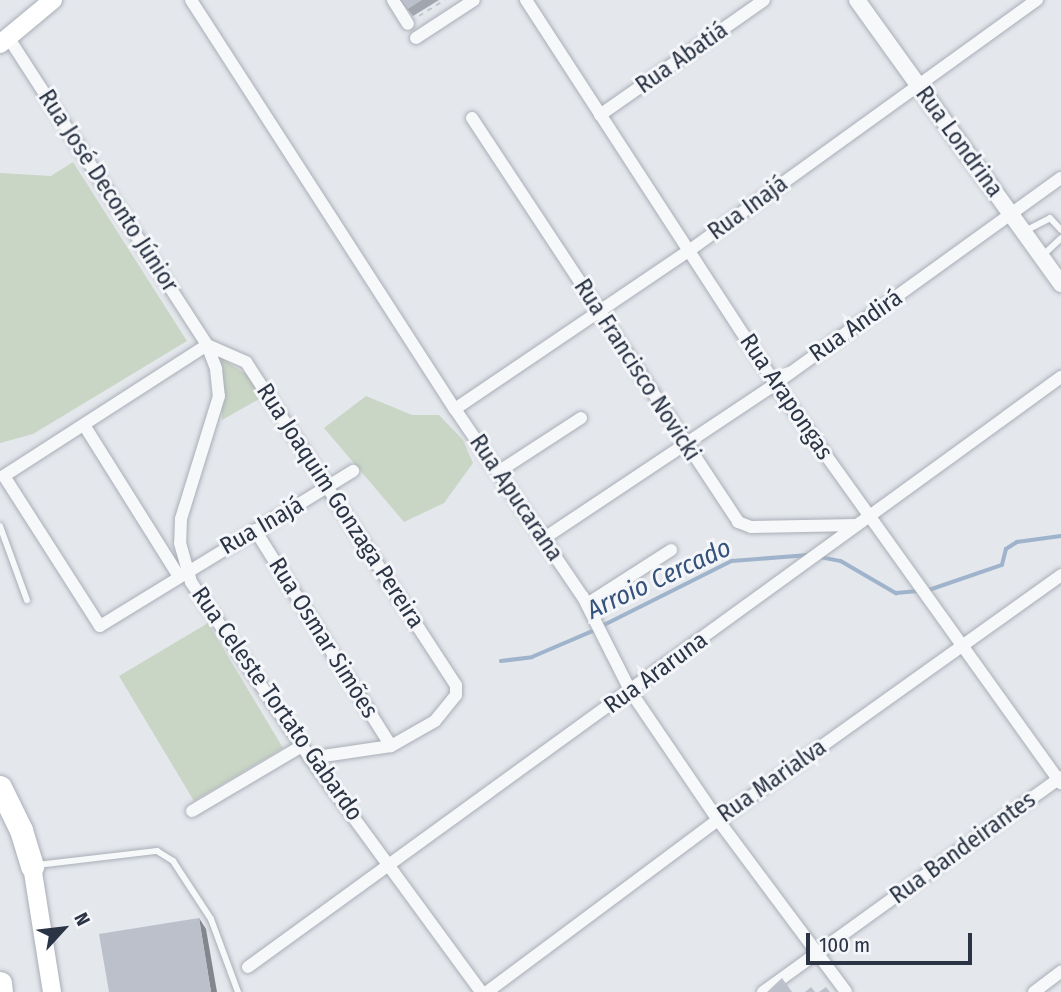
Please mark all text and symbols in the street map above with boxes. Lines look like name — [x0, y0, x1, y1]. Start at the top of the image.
street label: Rua Abatiá — [630, 16, 734, 100]
street label: Rua Londrina — [909, 81, 1009, 203]
street label: Rua José Deconto Júnior — [32, 84, 184, 298]
street label: Rua Inajá — [703, 170, 793, 246]
street label: Rua Francisco Novicki — [568, 274, 706, 466]
street label: Rua Andirá — [804, 284, 908, 368]
street label: Rua Arapongas — [733, 329, 839, 465]
street label: Rua Joaquim Gonzaga Pereira — [250, 378, 430, 634]
street label: Rua Apucarana — [463, 429, 569, 567]
street label: Rua Inajá — [215, 491, 309, 561]
water label: Arroio Cercado — [582, 532, 736, 626]
street label: Rua Osmar Simões — [262, 552, 384, 724]
street label: Rua Celeste Tortato Gabardo — [185, 582, 369, 826]
street label: Rua Araruna — [599, 626, 713, 720]
street label: Rua Marialva — [712, 733, 832, 829]
street label: Rua Bandeirantes — [885, 786, 1041, 910]
north arrow — [28, 894, 98, 964]
text: N — [69, 909, 95, 930]
scale bar — [809, 918, 975, 962]
text: 100 m — [819, 932, 870, 958]

